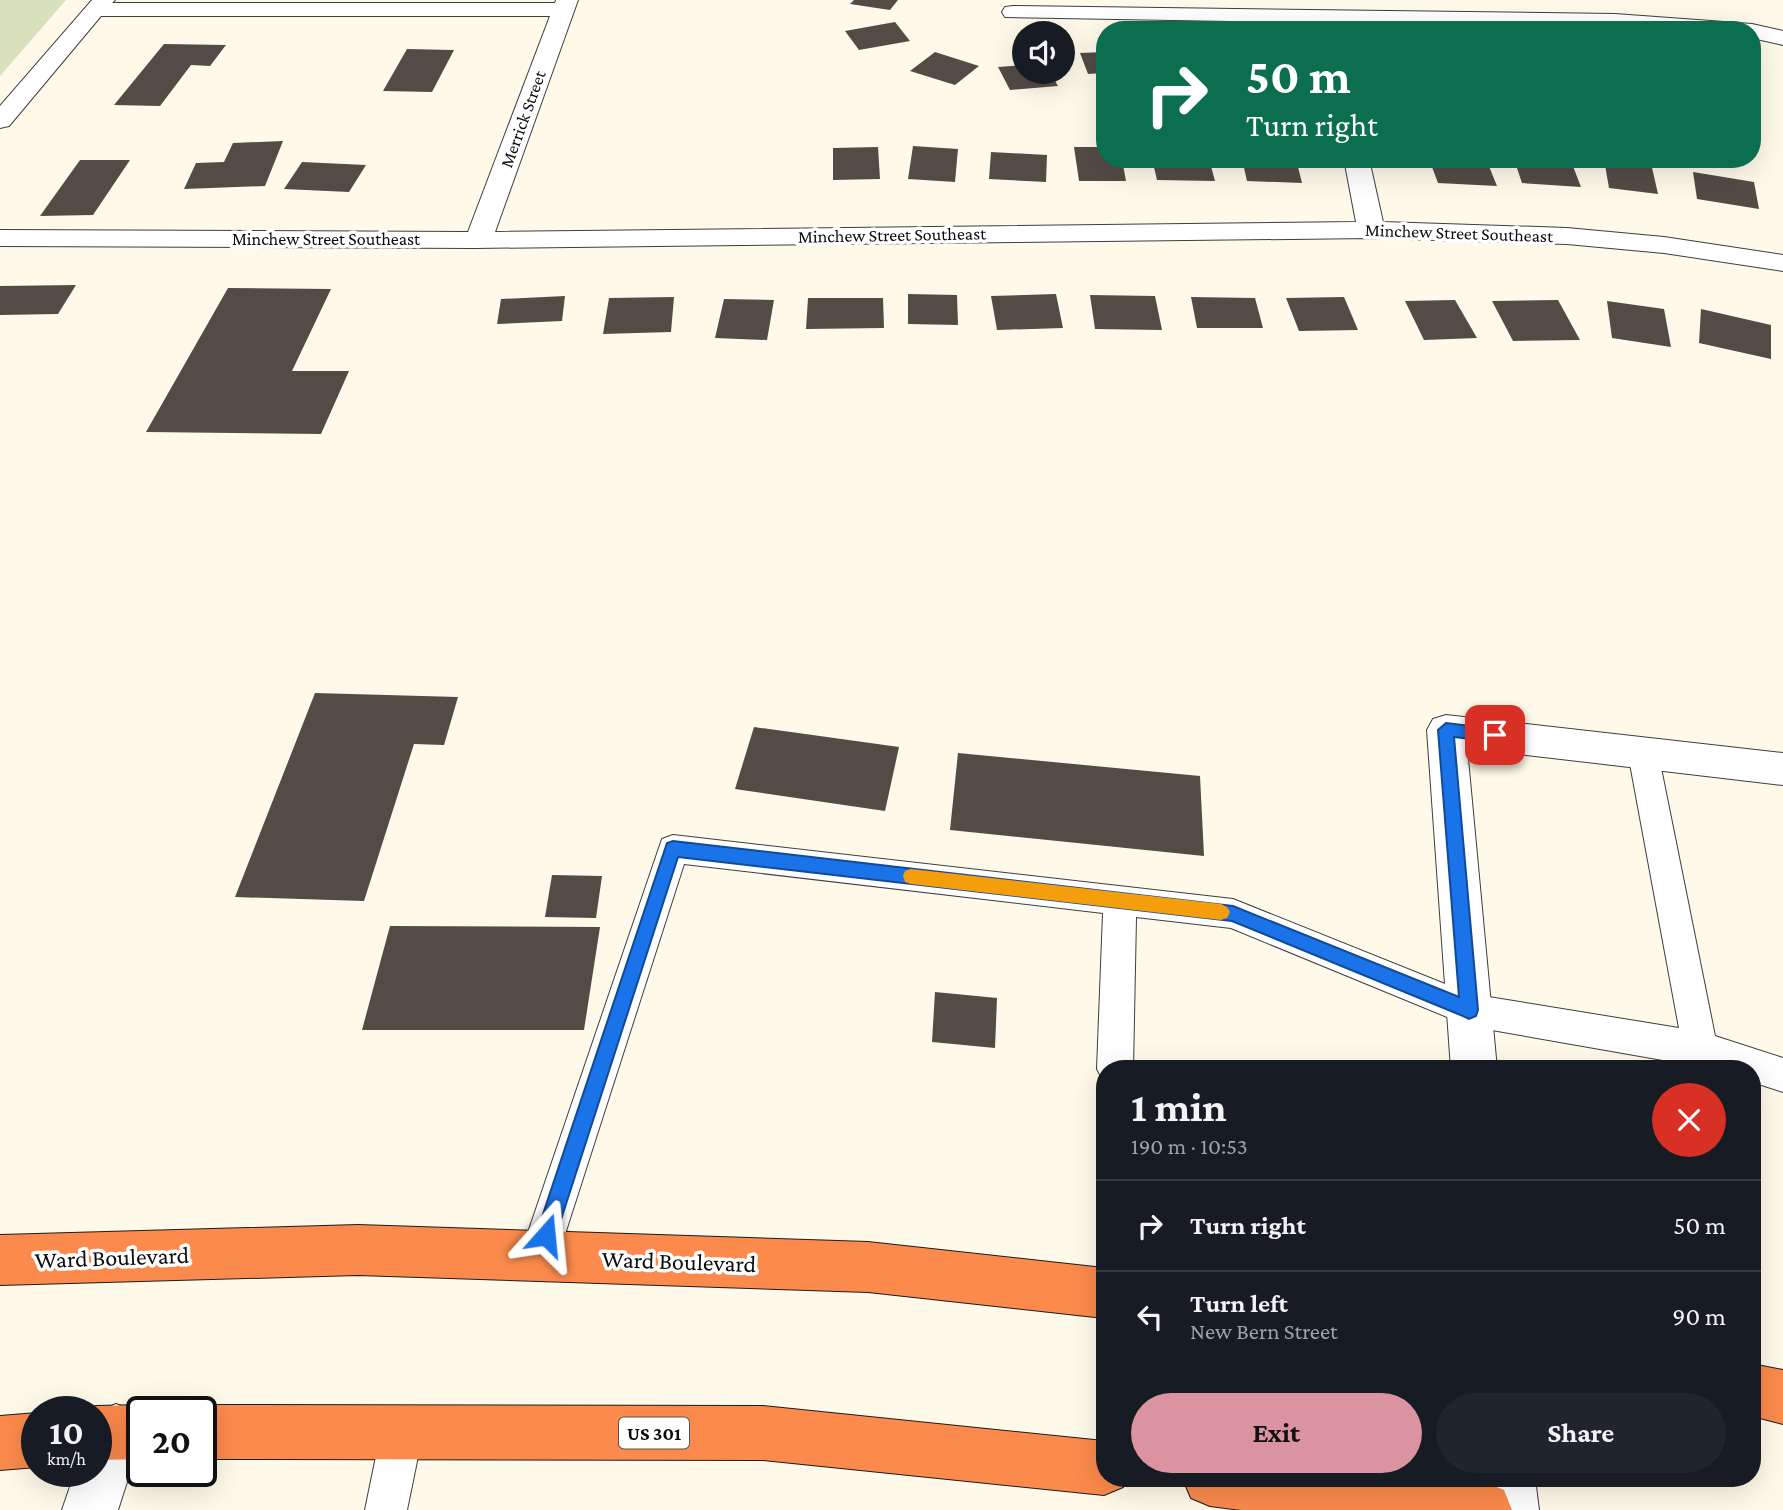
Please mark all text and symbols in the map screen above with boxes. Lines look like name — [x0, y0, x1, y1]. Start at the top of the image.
map controls — [1012, 21, 1075, 84]
button: sound — [1012, 21, 1075, 84]
icon: right — [1131, 49, 1222, 140]
text: 50 m — [1246, 49, 1351, 104]
street label: Merrick Street — [496, 67, 550, 170]
text: Turn right — [1246, 107, 1378, 143]
street label: Minchew Street Southeast — [1365, 220, 1554, 246]
street label: Minchew Street Southeast — [798, 223, 987, 247]
street label: Minchew Street Southeast — [232, 229, 421, 249]
pin — [1465, 705, 1525, 765]
icon: arrive — [1476, 716, 1514, 754]
text: 1 min — [1131, 1083, 1227, 1130]
button: close — [1652, 1083, 1726, 1157]
text: 190 m · 10:53 — [1131, 1133, 1248, 1159]
position arrow — [509, 1198, 583, 1272]
icon: right — [1131, 1207, 1169, 1245]
text: Turn right — [1190, 1211, 1306, 1240]
text: 50 m — [1673, 1211, 1726, 1240]
street label: Ward Boulevard — [34, 1241, 190, 1273]
street label: Ward Boulevard — [601, 1245, 757, 1277]
text: Turn left — [1190, 1289, 1288, 1318]
icon: left — [1131, 1298, 1169, 1336]
text: 90 m — [1672, 1302, 1726, 1331]
text: New Bern Street — [1190, 1318, 1338, 1344]
button: Exit — [1131, 1393, 1422, 1473]
button: Share — [1436, 1393, 1726, 1473]
speed limit sign: 20 — [126, 1396, 217, 1487]
text: 10 — [49, 1413, 84, 1452]
road number: US 301 — [619, 1418, 689, 1448]
text: km/h — [47, 1449, 86, 1469]

